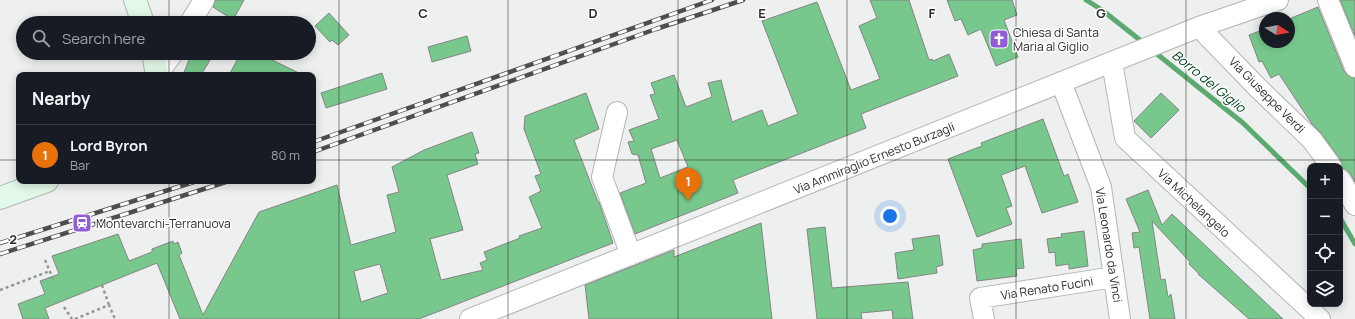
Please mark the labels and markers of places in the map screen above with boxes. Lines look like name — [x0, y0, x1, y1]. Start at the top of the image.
place label: Chiesa di Santa Maria al Giglio — [1013, 24, 1099, 55]
church icon: Chiesa di Santa Maria al Giglio — [988, 28, 1010, 50]
pin: 1 — [675, 168, 701, 201]
station icon: Montevarchi-Terranuova — [71, 212, 93, 234]
place label: Montevarchi-Terranuova — [96, 215, 231, 232]

